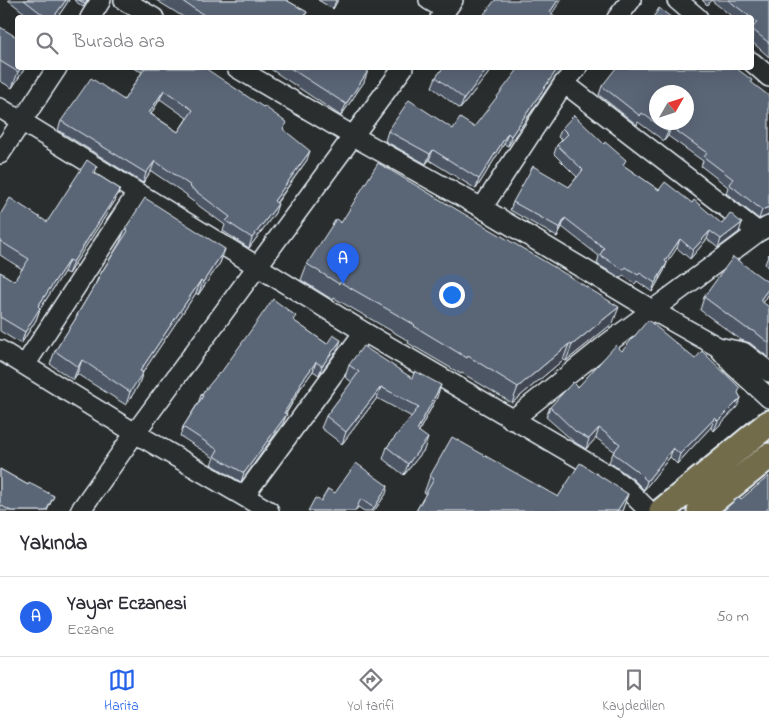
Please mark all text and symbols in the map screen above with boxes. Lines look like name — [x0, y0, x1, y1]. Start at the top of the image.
search box — [15, 15, 754, 70]
icon: search — [33, 29, 61, 57]
text: Burada ara — [73, 29, 165, 56]
north arrow — [649, 85, 694, 130]
pin: A — [327, 243, 359, 284]
your location — [439, 282, 465, 308]
text: Yakında — [20, 529, 87, 559]
text: Yayar Eczanesi — [67, 591, 187, 618]
text: A — [31, 605, 41, 629]
text: 50 m — [717, 605, 749, 629]
text: Eczane — [67, 618, 114, 642]
tab: Harita — [104, 666, 139, 717]
tab: Yol tarifi — [347, 666, 394, 717]
tab: Kaydedilen — [602, 666, 665, 717]

